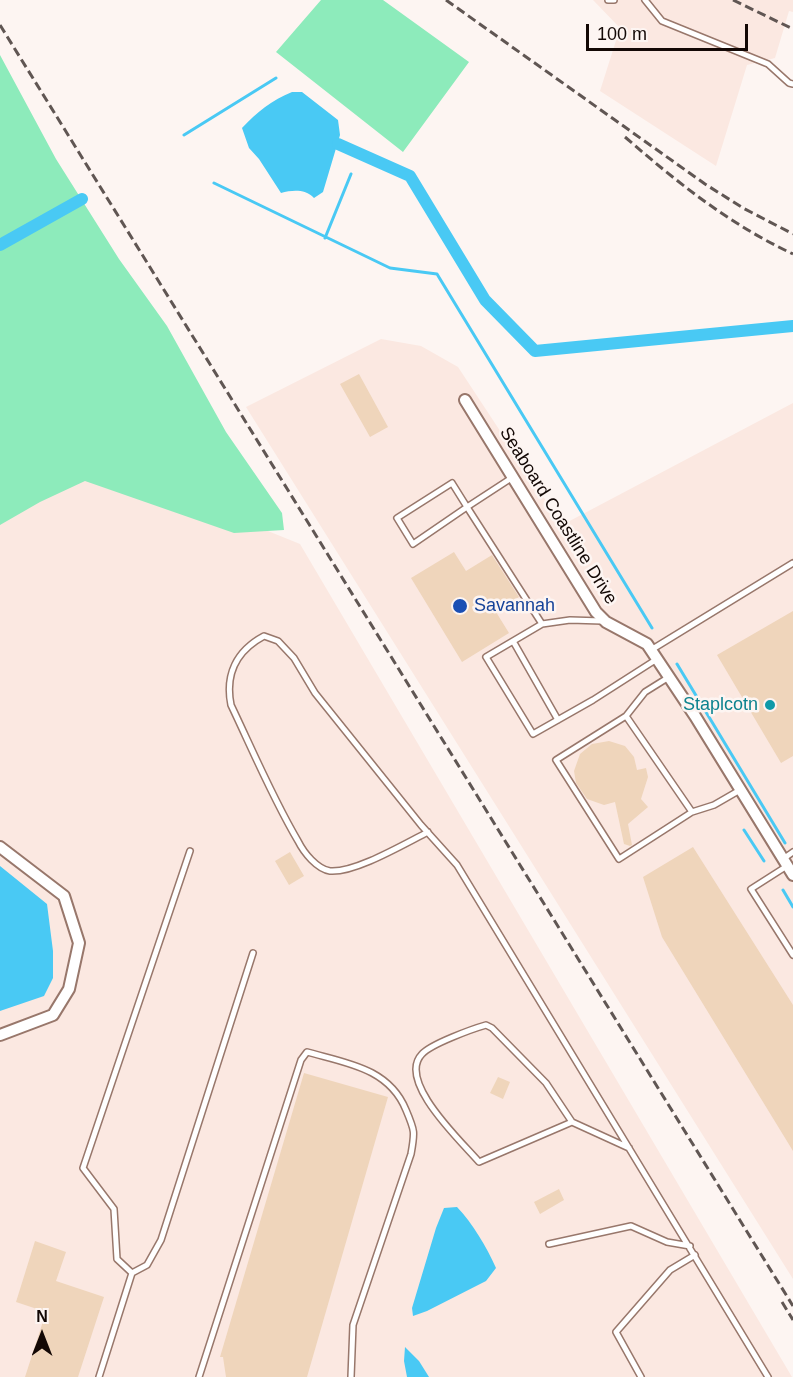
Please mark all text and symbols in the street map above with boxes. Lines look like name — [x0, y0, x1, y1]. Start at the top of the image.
scale bar — [589, 12, 751, 50]
text: 100 m — [597, 24, 647, 44]
street label: Seaboard Coastline Drive — [494, 423, 622, 609]
place label: Savannah — [474, 595, 555, 617]
marker: Savannah — [451, 597, 469, 615]
place label: Staplcotn — [683, 694, 758, 716]
marker: Staplcotn — [763, 698, 777, 712]
north arrow — [12, 1305, 72, 1365]
text: N — [36, 1308, 48, 1325]

